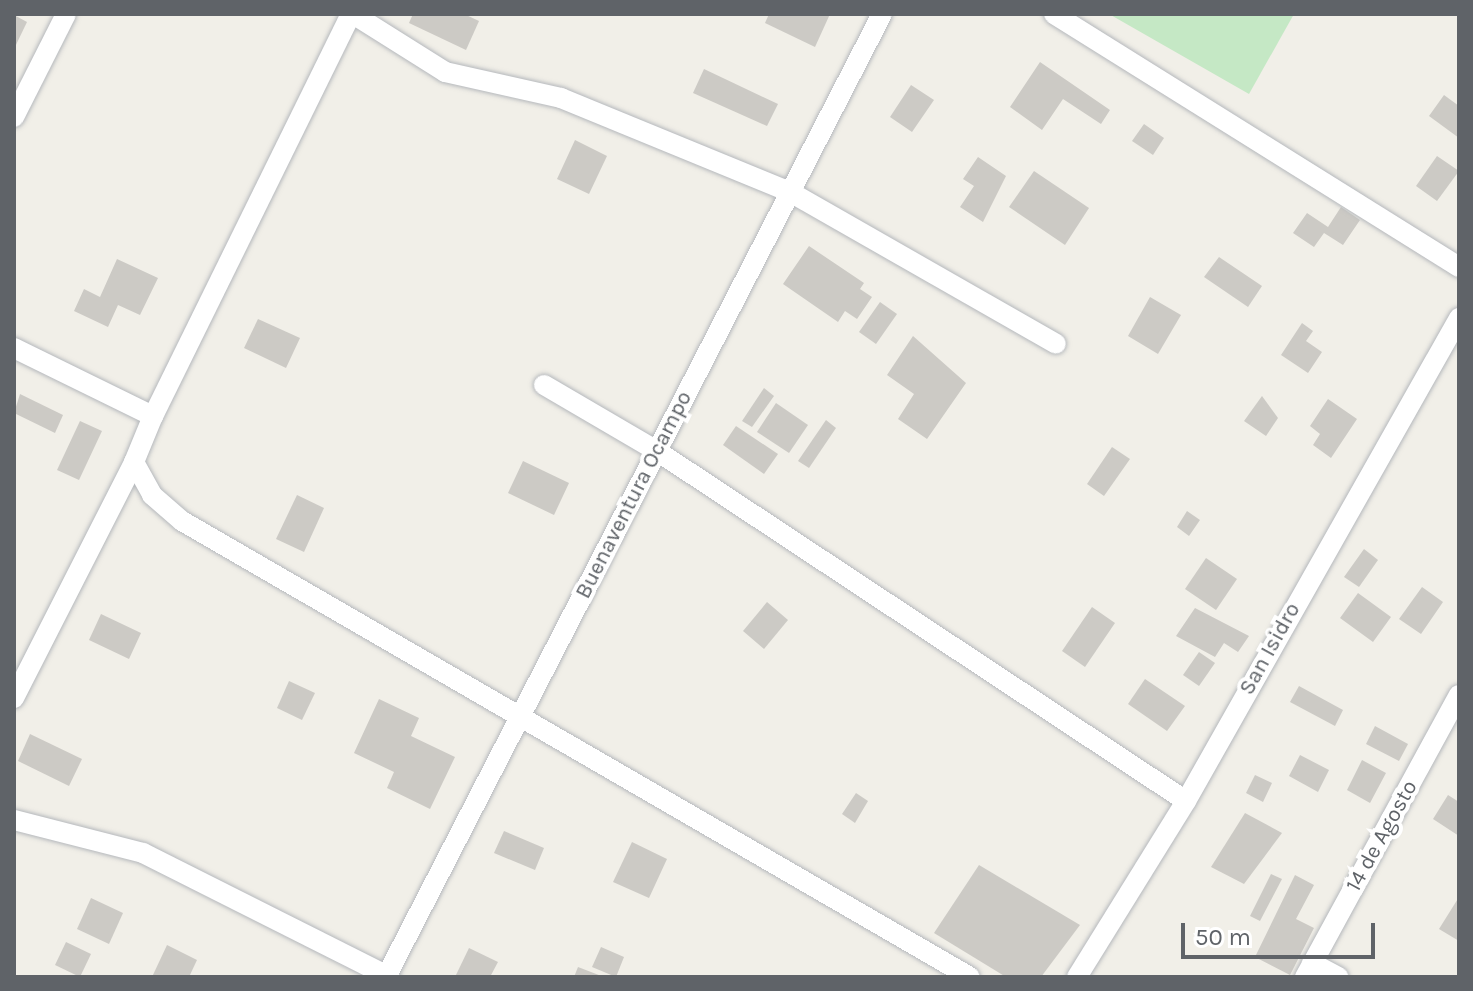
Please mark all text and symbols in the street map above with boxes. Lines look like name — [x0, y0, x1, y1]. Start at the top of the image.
street label: Buenaventura Ocampo — [570, 387, 698, 603]
street label: San Isidro — [1234, 598, 1306, 700]
street label: 14 de Agosto — [1341, 776, 1423, 896]
scale bar — [1185, 907, 1379, 957]
text: 50 m — [1195, 923, 1251, 951]

